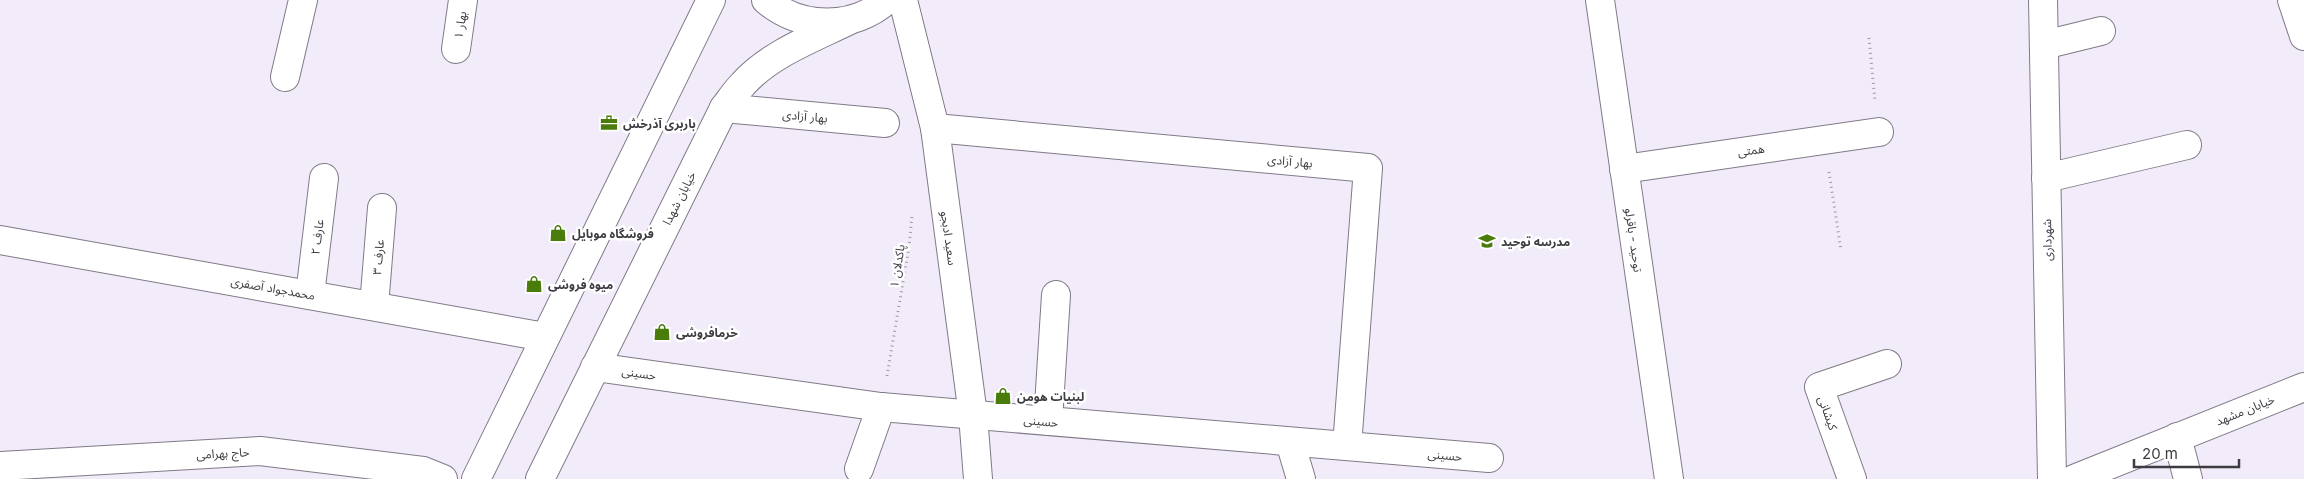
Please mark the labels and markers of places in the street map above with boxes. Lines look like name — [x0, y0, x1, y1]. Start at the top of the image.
office icon: باربری آذرخش — [599, 113, 619, 133]
place label: باربری آذرخش — [623, 116, 696, 131]
shop icon: فروشگاه موبایل — [548, 223, 568, 243]
place label: فروشگاه موبایل — [572, 226, 654, 241]
school or university icon: مدرسه توحید — [1477, 231, 1497, 251]
place label: مدرسه توحید — [1501, 234, 1570, 249]
shop icon: میوه فروشی — [524, 274, 544, 294]
place label: میوه فروشی — [548, 277, 613, 292]
shop icon: خرمافروشی — [652, 322, 672, 342]
place label: خرمافروشی — [676, 325, 738, 340]
shop icon: لبنیات هومن — [993, 386, 1013, 406]
place label: لبنیات هومن — [1017, 389, 1084, 404]

